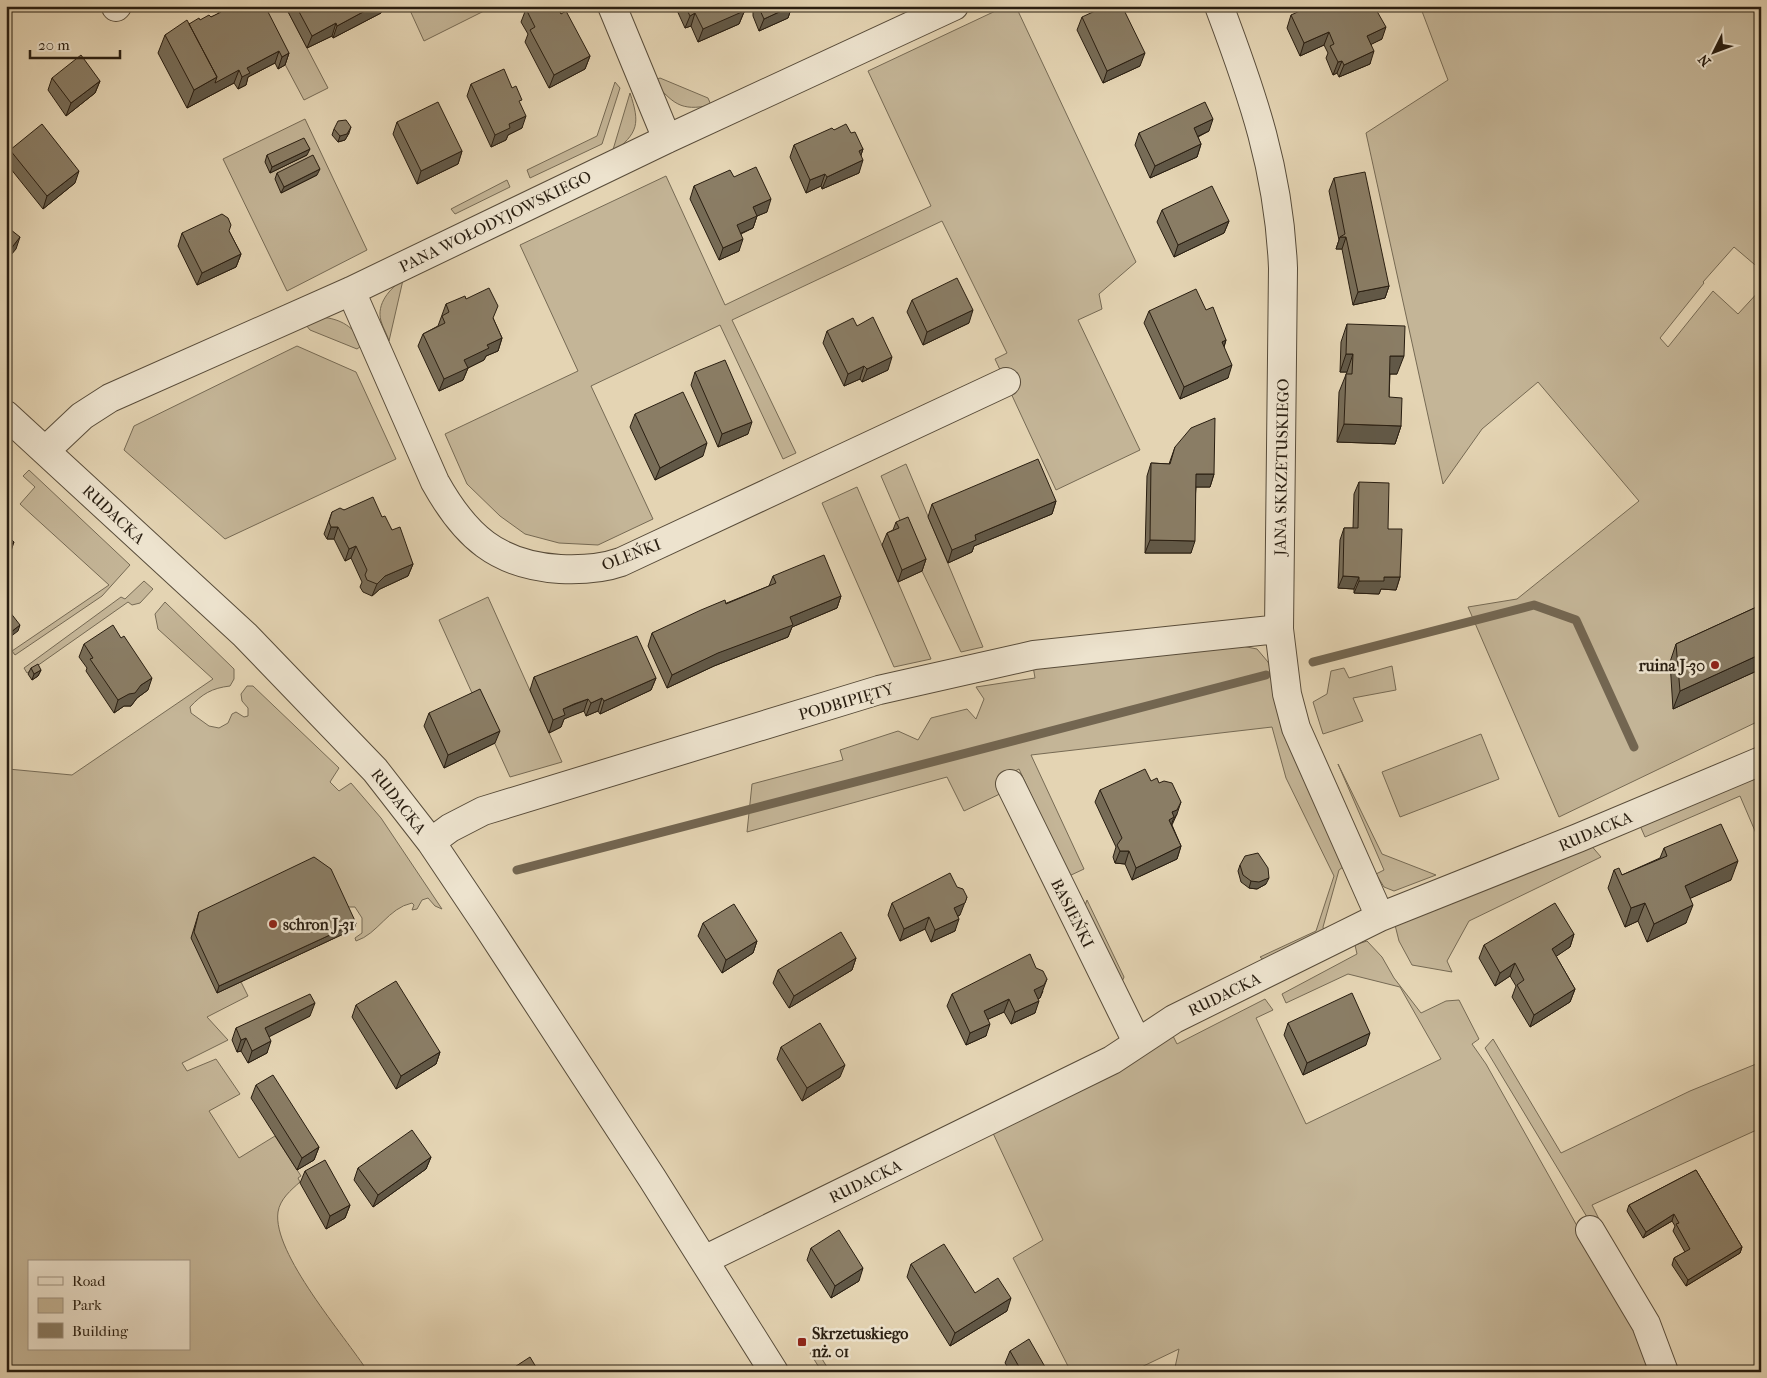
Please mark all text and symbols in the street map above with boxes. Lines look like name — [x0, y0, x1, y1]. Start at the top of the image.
scale bar — [30, 28, 120, 60]
north arrow — [1690, 28, 1740, 78]
text: 20 m — [38, 36, 70, 54]
text: N — [1695, 50, 1715, 70]
street label: PANA WOŁODYJOWSKIEGO — [396, 167, 594, 276]
street label: JANA SKRZETUSKIEGO — [1270, 378, 1293, 558]
street label: RUDACKA — [79, 481, 149, 548]
street label: OLEŃKI — [599, 534, 663, 574]
place label: ruina J-30 — [1638, 656, 1705, 676]
marker: ruina J-30 — [1709, 659, 1721, 671]
street label: PODBIPIĘTY — [796, 679, 897, 724]
street label: RUDACKA — [367, 765, 431, 838]
street label: RUDACKA — [1556, 807, 1635, 855]
street label: BASIEŃKI — [1047, 875, 1099, 951]
place label: schron J-31 — [283, 915, 355, 935]
marker: schron J-31 — [267, 918, 279, 930]
street label: RUDACKA — [1185, 969, 1264, 1020]
street label: RUDACKA — [826, 1156, 905, 1207]
legend — [28, 1260, 190, 1350]
text: Road — [72, 1272, 106, 1290]
text: Park — [72, 1296, 102, 1314]
text: Building — [72, 1322, 129, 1340]
place label: Skrzetuskiego nż. 01 — [811, 1324, 908, 1361]
marker: Skrzetuskiego nż. 01 — [796, 1336, 808, 1348]

